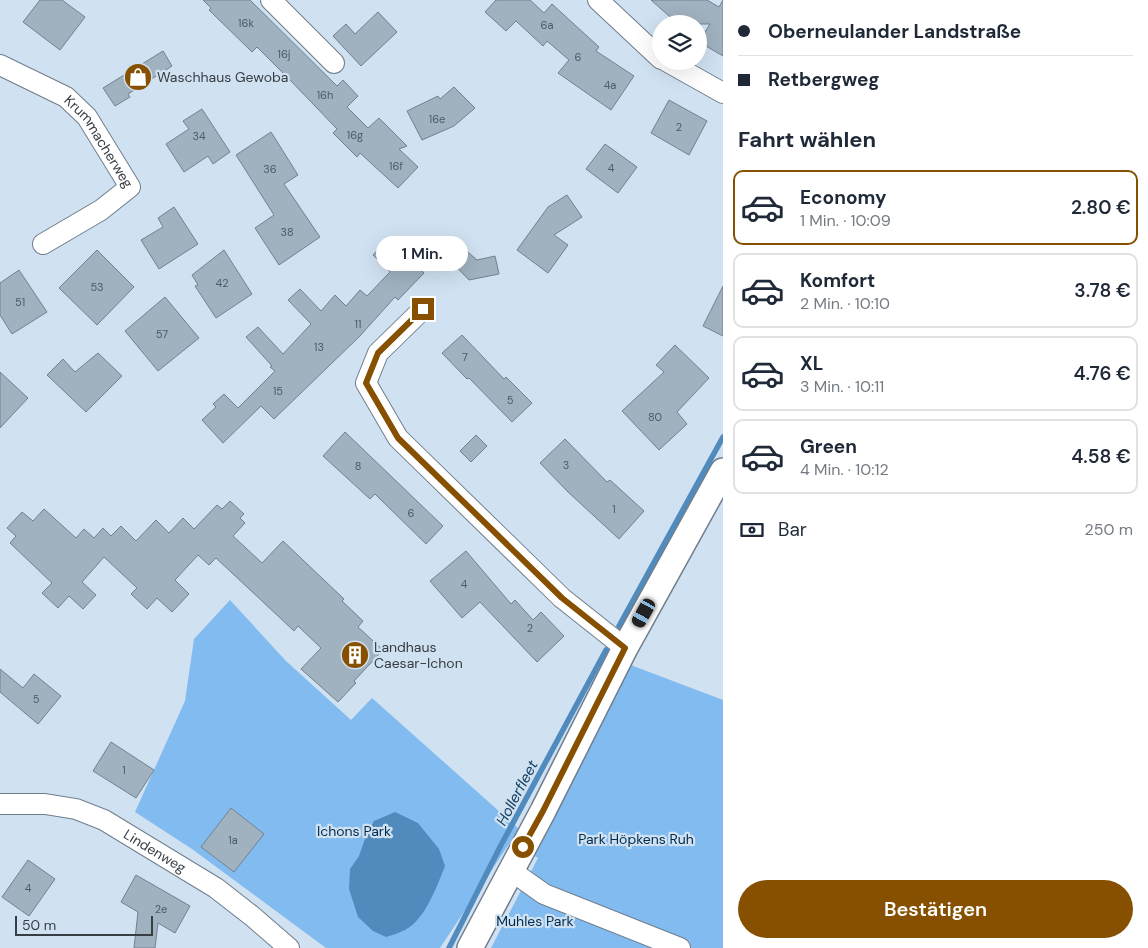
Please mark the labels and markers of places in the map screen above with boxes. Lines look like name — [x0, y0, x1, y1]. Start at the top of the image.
shop icon: Waschhaus Gewoba — [123, 62, 153, 92]
place label: Waschhaus Gewoba — [157, 68, 288, 86]
place label: Landhaus Caesar-Ichon — [374, 638, 463, 672]
building icon: Landhaus Caesar-Ichon — [340, 640, 370, 670]

